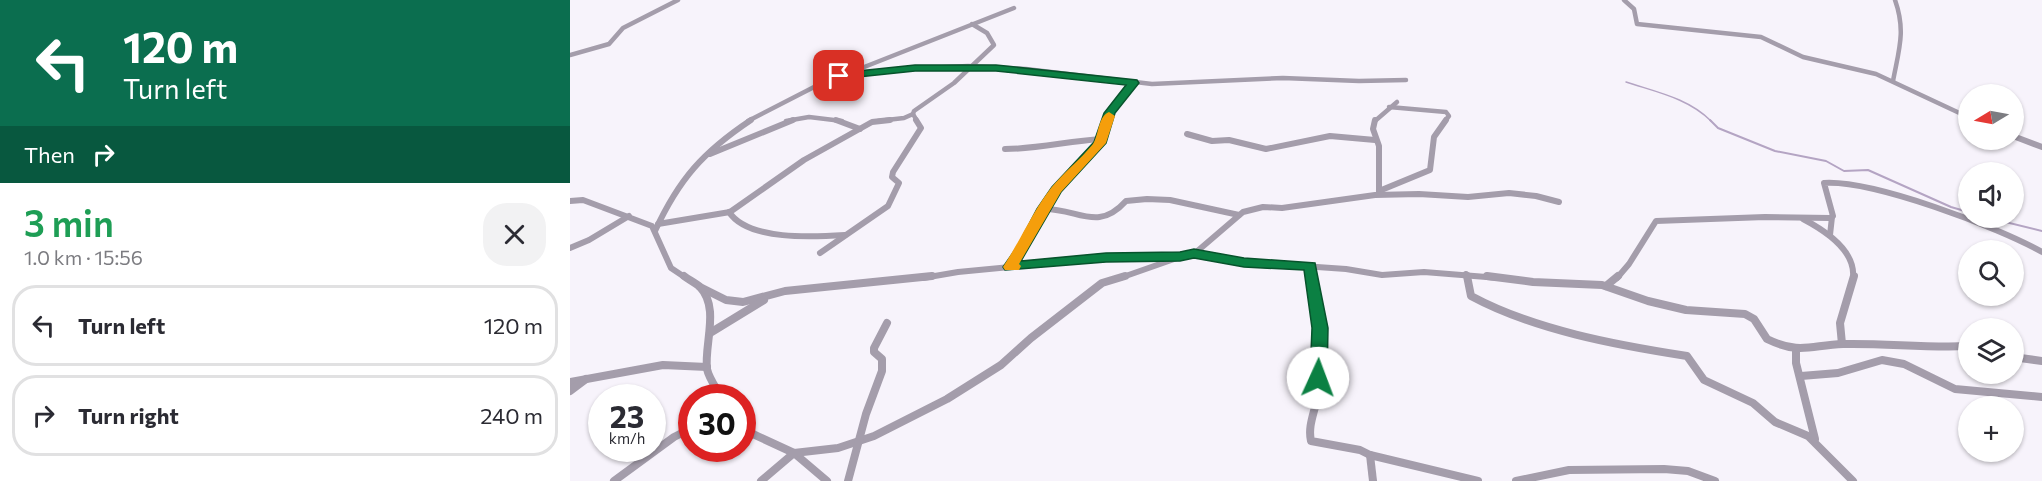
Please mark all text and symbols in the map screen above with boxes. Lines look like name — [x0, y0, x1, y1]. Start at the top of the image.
text: 120 m — [123, 20, 238, 72]
icon: left — [24, 24, 102, 102]
pin — [813, 50, 864, 101]
icon: arrive — [822, 59, 855, 92]
text: Turn left — [123, 72, 227, 105]
north arrow — [1958, 84, 2024, 150]
map controls — [1958, 84, 2024, 462]
icon: right — [87, 138, 120, 171]
text: Then — [24, 141, 75, 168]
button: sound — [1958, 162, 2024, 228]
text: 3 min — [24, 200, 114, 244]
button: close — [483, 203, 546, 266]
button: search — [1958, 240, 2024, 306]
text: 1.0 km · 15:56 — [24, 245, 143, 269]
icon: left — [27, 309, 60, 342]
text: Turn left — [78, 312, 165, 339]
text: 120 m — [484, 312, 543, 339]
button: layers — [1958, 318, 2024, 384]
position arrow — [1286, 346, 1350, 410]
speed limit sign: 30 — [678, 384, 756, 462]
button: + — [1958, 396, 2024, 462]
text: 23 — [610, 397, 644, 434]
icon: right — [27, 399, 60, 432]
text: Turn right — [78, 402, 179, 429]
text: 240 m — [480, 402, 543, 429]
text: km/h — [609, 429, 645, 447]

